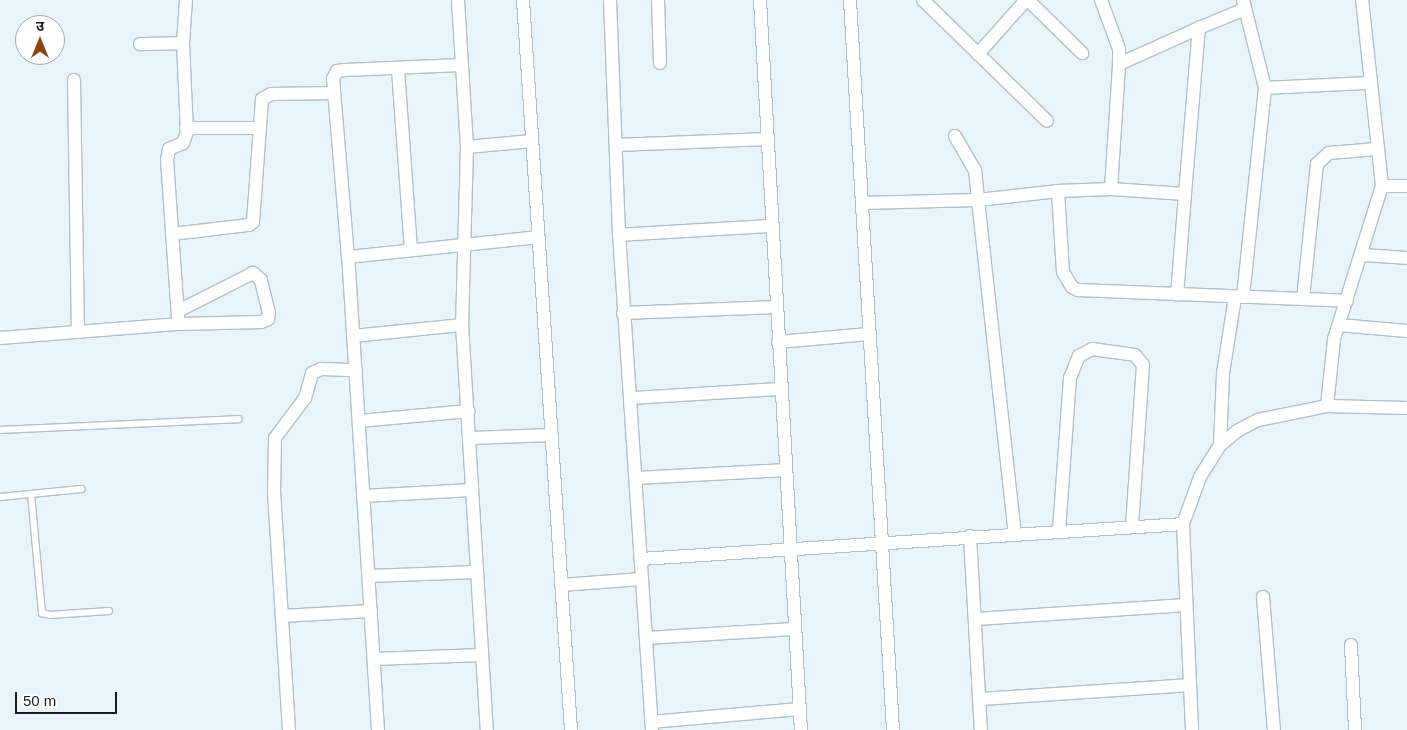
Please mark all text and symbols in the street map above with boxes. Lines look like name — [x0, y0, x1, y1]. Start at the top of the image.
north arrow — [15, 15, 65, 65]
text: उ — [36, 18, 44, 34]
scale bar — [18, 682, 120, 714]
text: 50 m — [23, 692, 56, 709]

